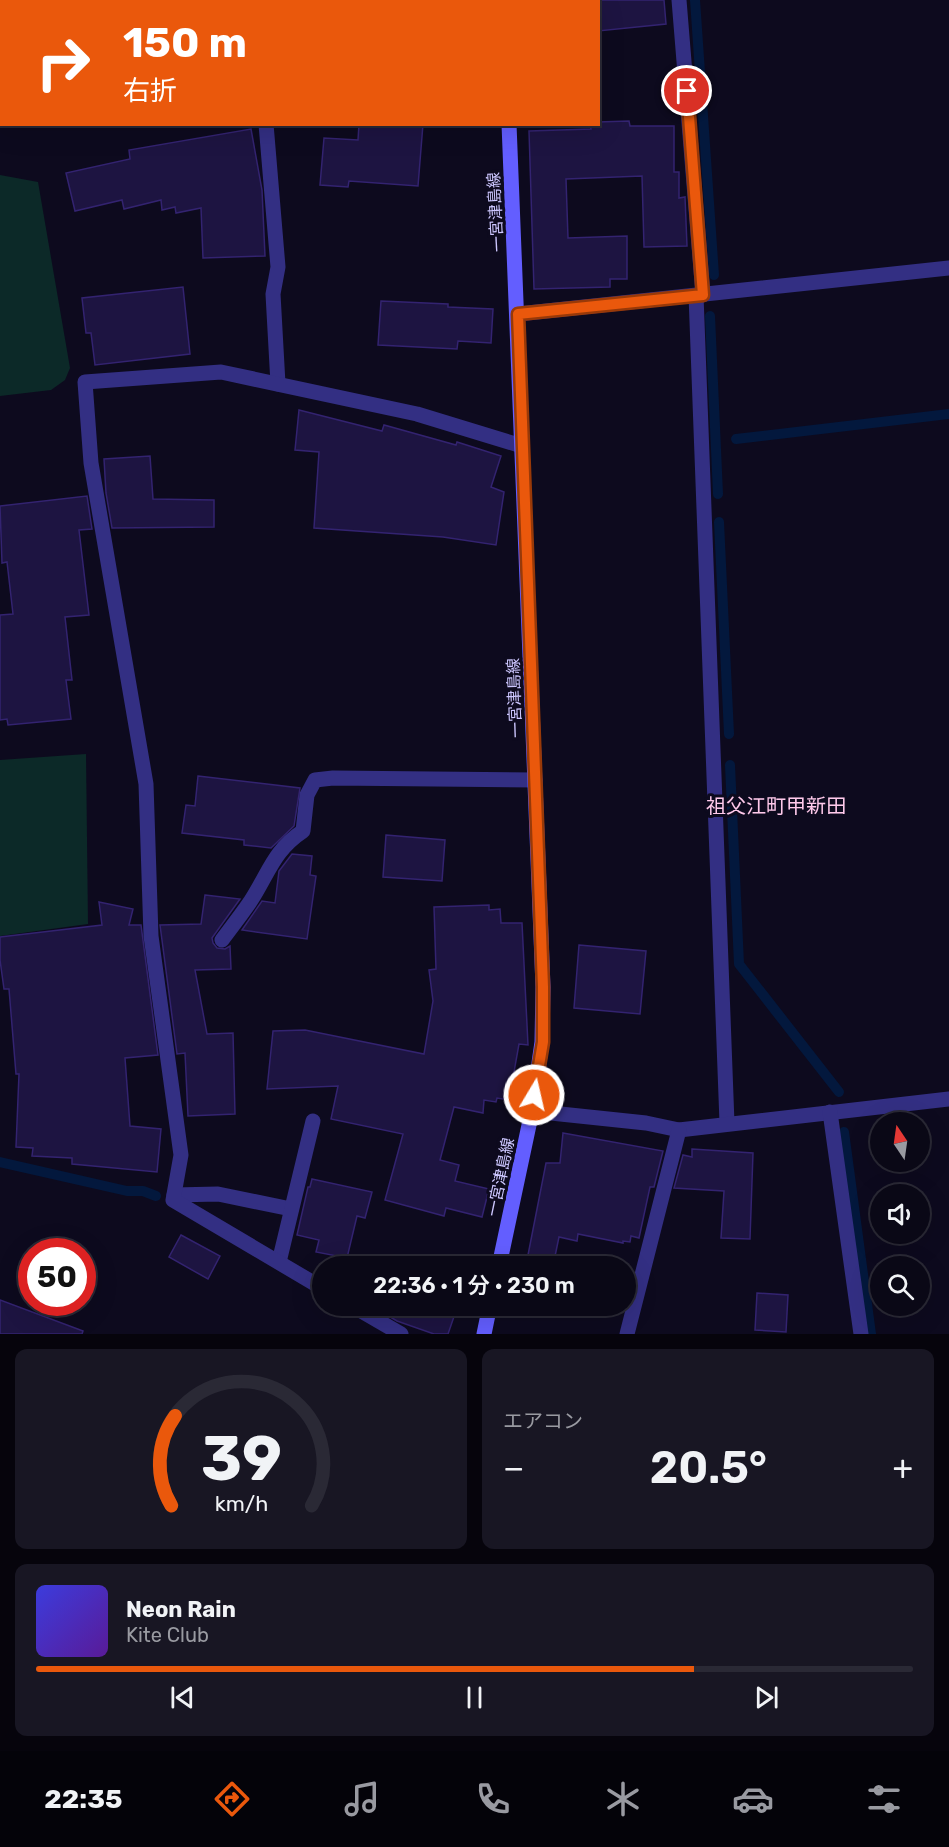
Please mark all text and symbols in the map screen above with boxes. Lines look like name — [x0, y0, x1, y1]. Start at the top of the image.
text: 150 m — [123, 18, 247, 68]
icon: right — [24, 24, 102, 102]
pin — [661, 65, 712, 116]
icon: arrive — [670, 74, 703, 107]
text: 右折 — [123, 75, 177, 107]
street label: 一宮津島線 — [484, 172, 507, 252]
street label: 一宮津島線 — [504, 658, 525, 738]
district label: 祖父江町甲新田 — [706, 794, 846, 818]
position arrow — [502, 1063, 566, 1127]
north arrow — [870, 1112, 930, 1172]
map controls — [870, 1112, 930, 1316]
street label: 一宮津島線 — [483, 1136, 518, 1218]
button: sound — [870, 1184, 930, 1244]
speed limit sign: 50 — [18, 1238, 96, 1316]
button: search — [870, 1256, 930, 1316]
text: 22:36 · 1 分 · 230 m — [373, 1272, 575, 1299]
text: エアコン — [503, 1409, 583, 1433]
text: 39 — [200, 1422, 282, 1496]
text: 20.5° — [650, 1441, 767, 1494]
text: − — [503, 1448, 524, 1487]
text: + — [892, 1448, 913, 1487]
text: km/h — [214, 1491, 268, 1516]
text: Neon Rain — [126, 1596, 236, 1623]
text: Kite Club — [126, 1623, 209, 1647]
icon: previous — [166, 1681, 199, 1714]
icon: pause — [458, 1681, 491, 1714]
icon: next — [750, 1681, 783, 1714]
icon: directions — [211, 1778, 253, 1820]
icon: music — [341, 1778, 383, 1820]
icon: phone — [472, 1778, 514, 1820]
icon: climate — [602, 1778, 644, 1820]
icon: car — [732, 1778, 774, 1820]
icon: filters — [863, 1778, 905, 1820]
text: 22:35 — [44, 1783, 122, 1815]

